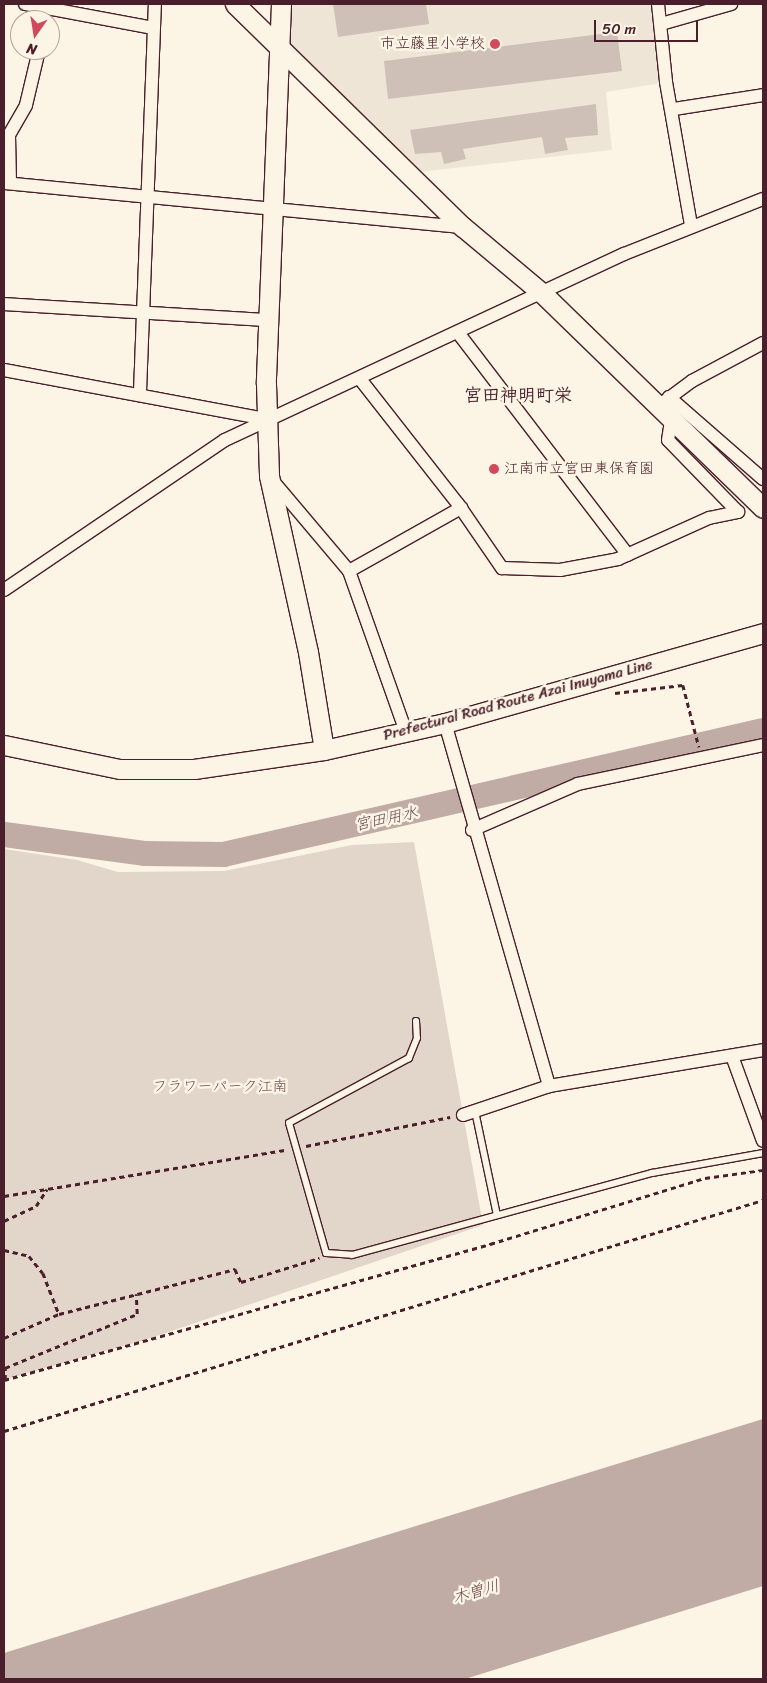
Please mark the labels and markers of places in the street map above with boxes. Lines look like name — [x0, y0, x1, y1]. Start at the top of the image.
place label: 市立藤里小学校 — [380, 35, 485, 53]
marker: 市立藤里小学校 — [489, 38, 501, 50]
place label: 江南市立宮田東保育園 — [504, 460, 654, 478]
marker: 江南市立宮田東保育園 — [488, 463, 500, 475]

